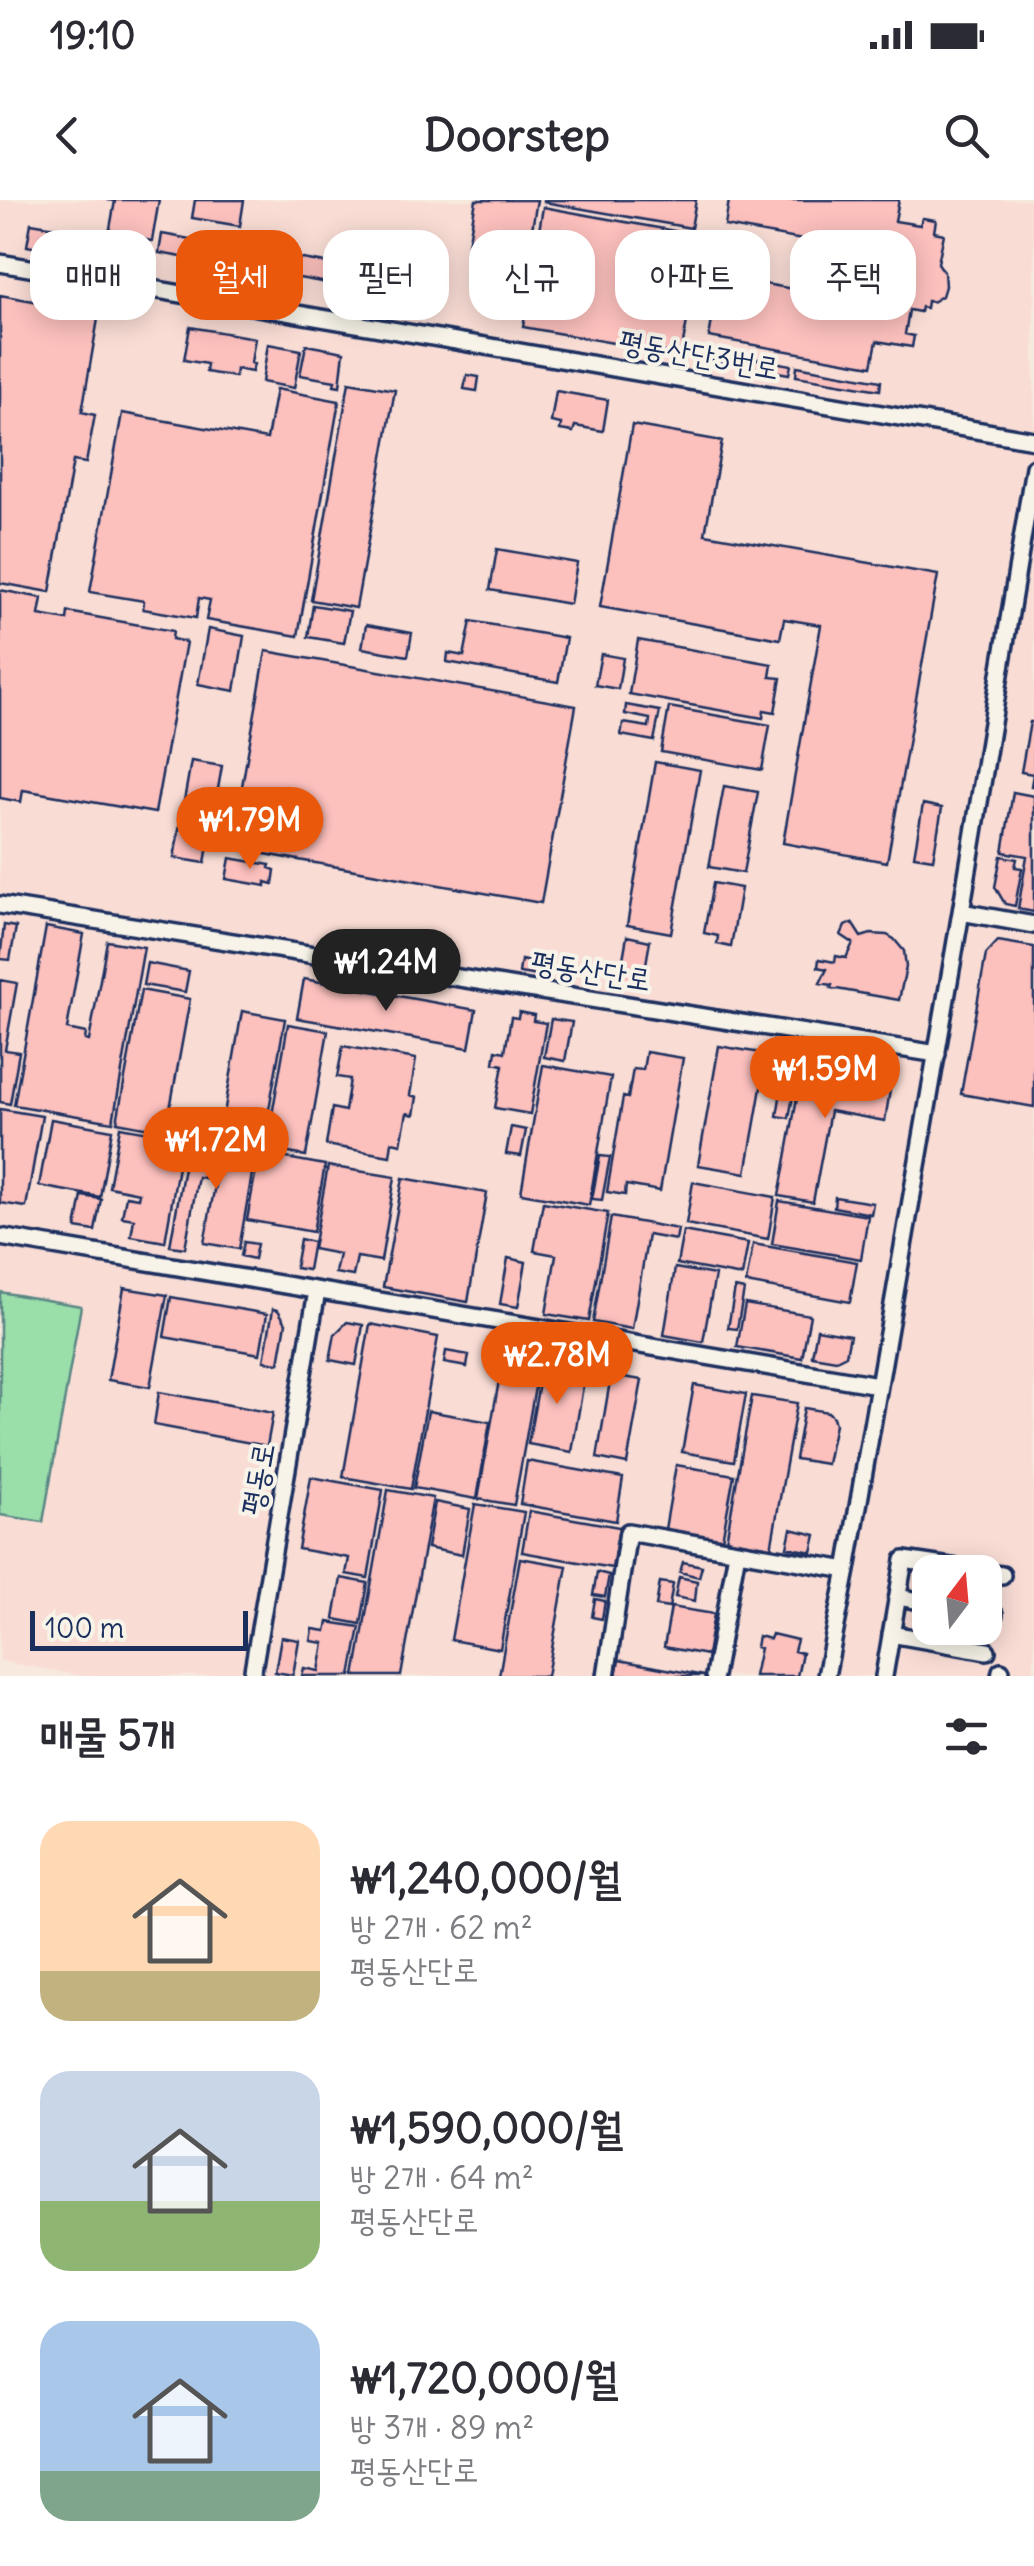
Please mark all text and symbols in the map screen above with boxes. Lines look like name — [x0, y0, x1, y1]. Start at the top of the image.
text: 19:10 — [50, 12, 136, 59]
text: Doorstep — [424, 107, 610, 163]
icon: back — [40, 108, 95, 163]
icon: search — [939, 108, 994, 163]
chip: 매매 — [30, 230, 156, 320]
chip: 월세 — [176, 230, 303, 320]
chip: 필터 — [323, 230, 449, 320]
chip: 신규 — [469, 230, 595, 320]
chip: 아파트 — [615, 230, 770, 320]
chip: 주택 — [790, 230, 916, 320]
street label: 평동산단3번로 — [616, 321, 782, 387]
pin: ₩1.79M — [169, 787, 331, 872]
text: ₩1.79M — [198, 799, 302, 840]
pin: ₩1.24M — [305, 929, 467, 1014]
text: ₩1.24M — [334, 941, 438, 982]
street label: 평동산단로 — [529, 942, 654, 998]
pin: ₩1.59M — [744, 1036, 906, 1121]
text: ₩1.59M — [772, 1048, 878, 1089]
pin: ₩1.72M — [135, 1107, 297, 1192]
text: ₩1.72M — [165, 1119, 267, 1160]
pin: ₩2.78M — [476, 1322, 638, 1407]
text: ₩2.78M — [503, 1334, 611, 1375]
street label: 평동로 — [232, 1440, 282, 1518]
north arrow — [912, 1555, 1002, 1645]
map controls — [912, 1555, 1002, 1645]
scale bar — [30, 1606, 248, 1651]
text: 100 m — [45, 1610, 124, 1646]
text: 매물 5개 — [40, 1709, 176, 1761]
icon: filters — [939, 1709, 994, 1764]
text: ₩1,240,000/월 — [350, 1852, 621, 1904]
icon: home — [120, 1861, 240, 1981]
text: 방 2개 · 62 m² — [350, 1907, 533, 1948]
text: 평동산단로 — [350, 1949, 479, 1990]
text: ₩1,590,000/월 — [350, 2102, 623, 2154]
icon: home — [120, 2111, 240, 2231]
text: 방 2개 · 64 m² — [350, 2157, 534, 2198]
text: 평동산단로 — [350, 2199, 479, 2240]
text: ₩1,720,000/월 — [350, 2352, 618, 2404]
icon: home — [120, 2361, 240, 2481]
text: 방 3개 · 89 m² — [350, 2407, 534, 2448]
text: 평동산단로 — [350, 2449, 479, 2490]

